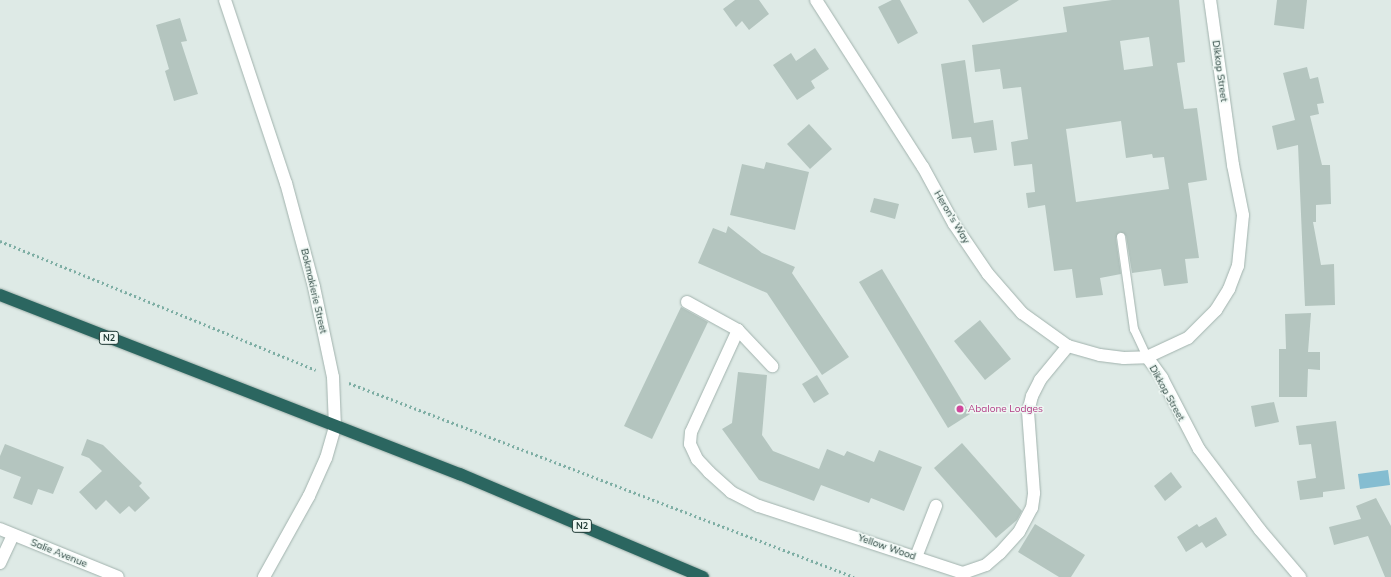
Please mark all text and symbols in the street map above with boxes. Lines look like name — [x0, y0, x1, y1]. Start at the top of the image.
street label: Dikkop Street — [1210, 39, 1230, 103]
street label: Heron's Way — [931, 188, 973, 246]
street label: Bokmakierie Street — [298, 247, 330, 335]
road number: N2 — [98, 331, 120, 345]
street label: Dikkop Street — [1147, 363, 1187, 423]
place label: Abalone Lodges — [968, 403, 1043, 415]
marker: Abalone Lodges — [955, 404, 965, 414]
road number: N2 — [571, 519, 593, 533]
street label: Yellow Wood — [857, 531, 917, 563]
street label: Salie Avenue — [29, 536, 89, 570]

